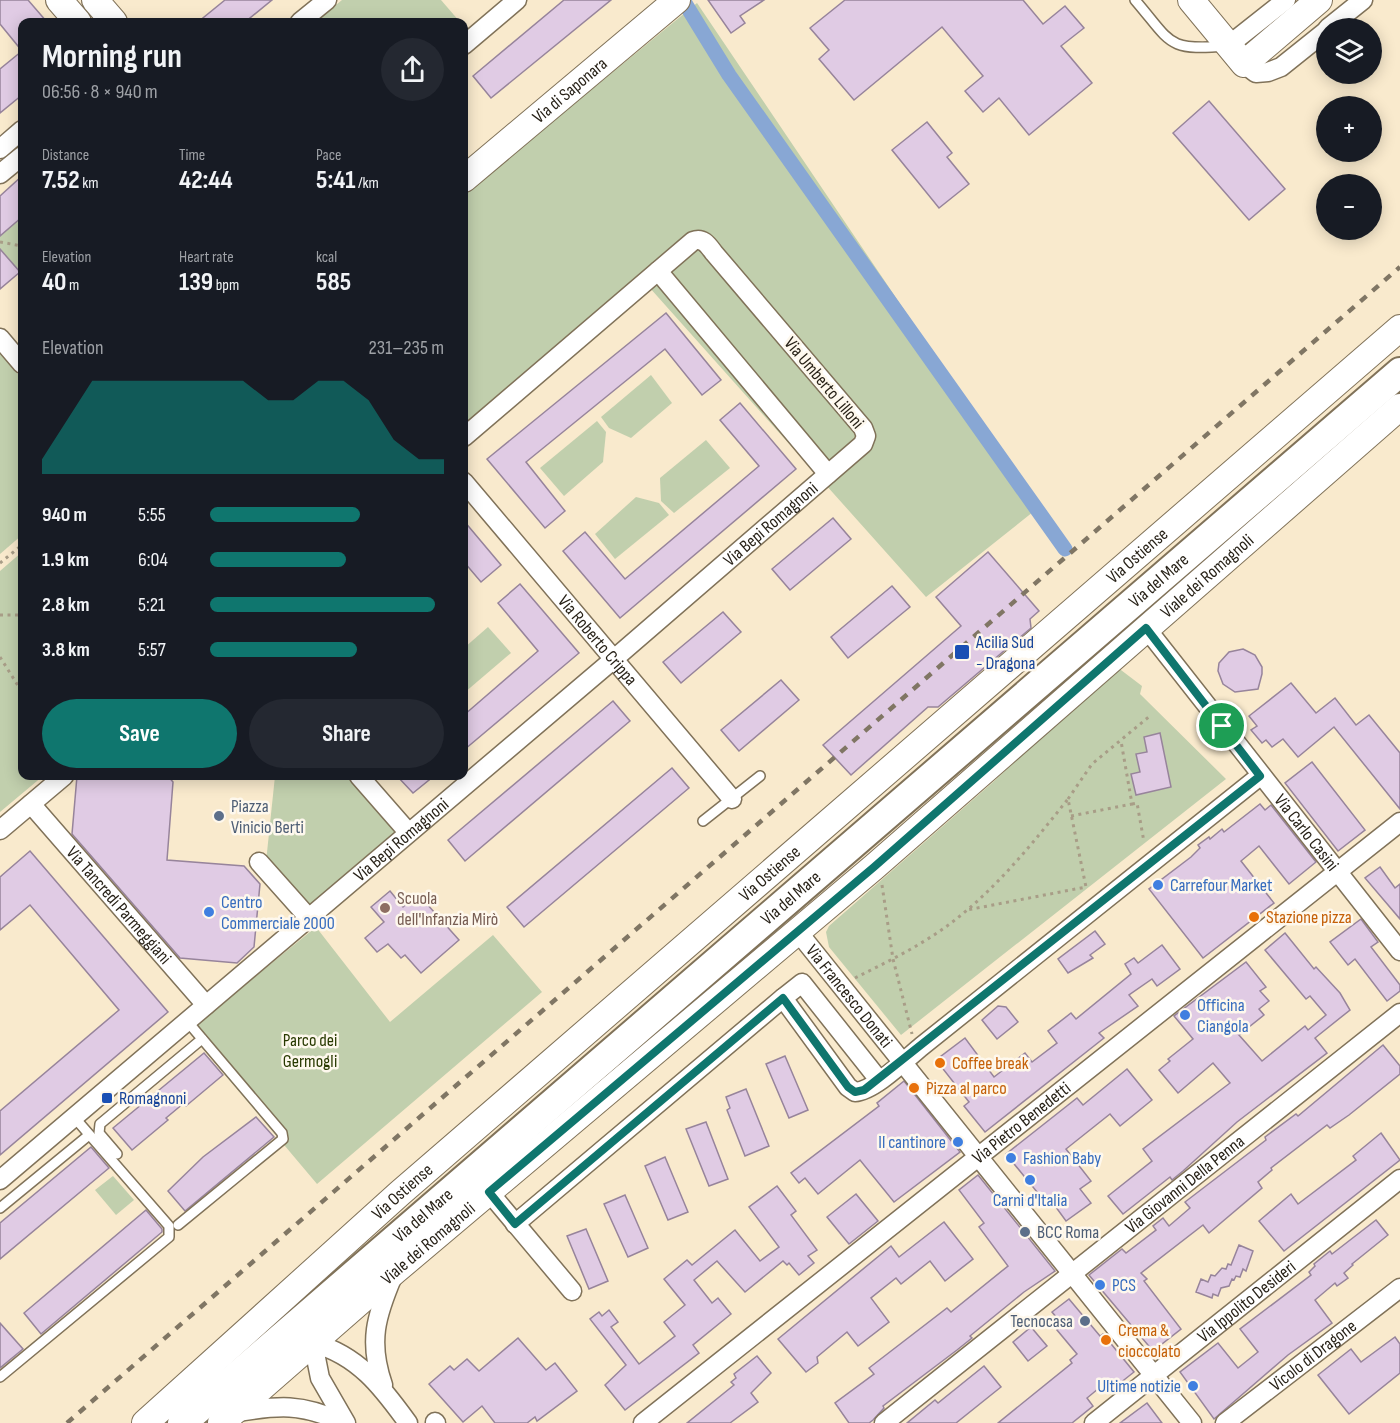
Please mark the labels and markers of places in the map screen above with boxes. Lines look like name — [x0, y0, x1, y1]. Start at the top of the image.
place label: Acilia Sud - Dragona — [975, 632, 1035, 674]
marker: Acilia Sud - Dragona — [953, 643, 971, 661]
pin — [1196, 700, 1247, 751]
place label: Piazza Vinicio Berti — [231, 796, 304, 838]
marker: Piazza Vinicio Berti — [212, 809, 226, 823]
place label: Carrefour Market — [1170, 875, 1273, 896]
marker: Carrefour Market — [1151, 878, 1165, 892]
place label: Scuola dell'Infanzia Mirò — [397, 888, 498, 930]
place label: Centro Commerciale 2000 — [221, 892, 335, 934]
marker: Scuola dell'Infanzia Mirò — [378, 901, 392, 915]
marker: Centro Commerciale 2000 — [202, 905, 216, 919]
place label: Stazione pizza — [1266, 907, 1352, 928]
marker: Stazione pizza — [1247, 910, 1261, 924]
place label: Officina Ciangola — [1197, 995, 1249, 1037]
marker: Officina Ciangola — [1178, 1008, 1192, 1022]
place label: Coffee break — [952, 1053, 1029, 1074]
marker: Coffee break — [933, 1056, 947, 1070]
place label: Pizza al parco — [926, 1078, 1007, 1099]
marker: Pizza al parco — [907, 1081, 921, 1095]
place label: Romagnoni — [119, 1088, 186, 1109]
marker: Romagnoni — [100, 1091, 114, 1105]
place label: Il cantinore — [878, 1132, 946, 1153]
marker: Il cantinore — [951, 1135, 965, 1149]
place label: Fashion Baby — [1023, 1148, 1101, 1169]
marker: Fashion Baby — [1004, 1151, 1018, 1165]
marker: Carni d'Italia — [1023, 1173, 1037, 1187]
place label: Carni d'Italia — [993, 1190, 1067, 1211]
place label: BCC Roma — [1037, 1222, 1099, 1243]
marker: BCC Roma — [1018, 1225, 1032, 1239]
place label: PCS — [1112, 1275, 1136, 1296]
marker: PCS — [1093, 1278, 1107, 1292]
place label: Tecnocasa — [1010, 1311, 1073, 1332]
marker: Tecnocasa — [1078, 1314, 1092, 1328]
place label: Crema & cioccolato — [1118, 1320, 1181, 1362]
marker: Crema & cioccolato — [1099, 1333, 1113, 1347]
place label: Ultime notizie — [1097, 1376, 1181, 1397]
marker: Ultime notizie — [1186, 1379, 1200, 1393]

